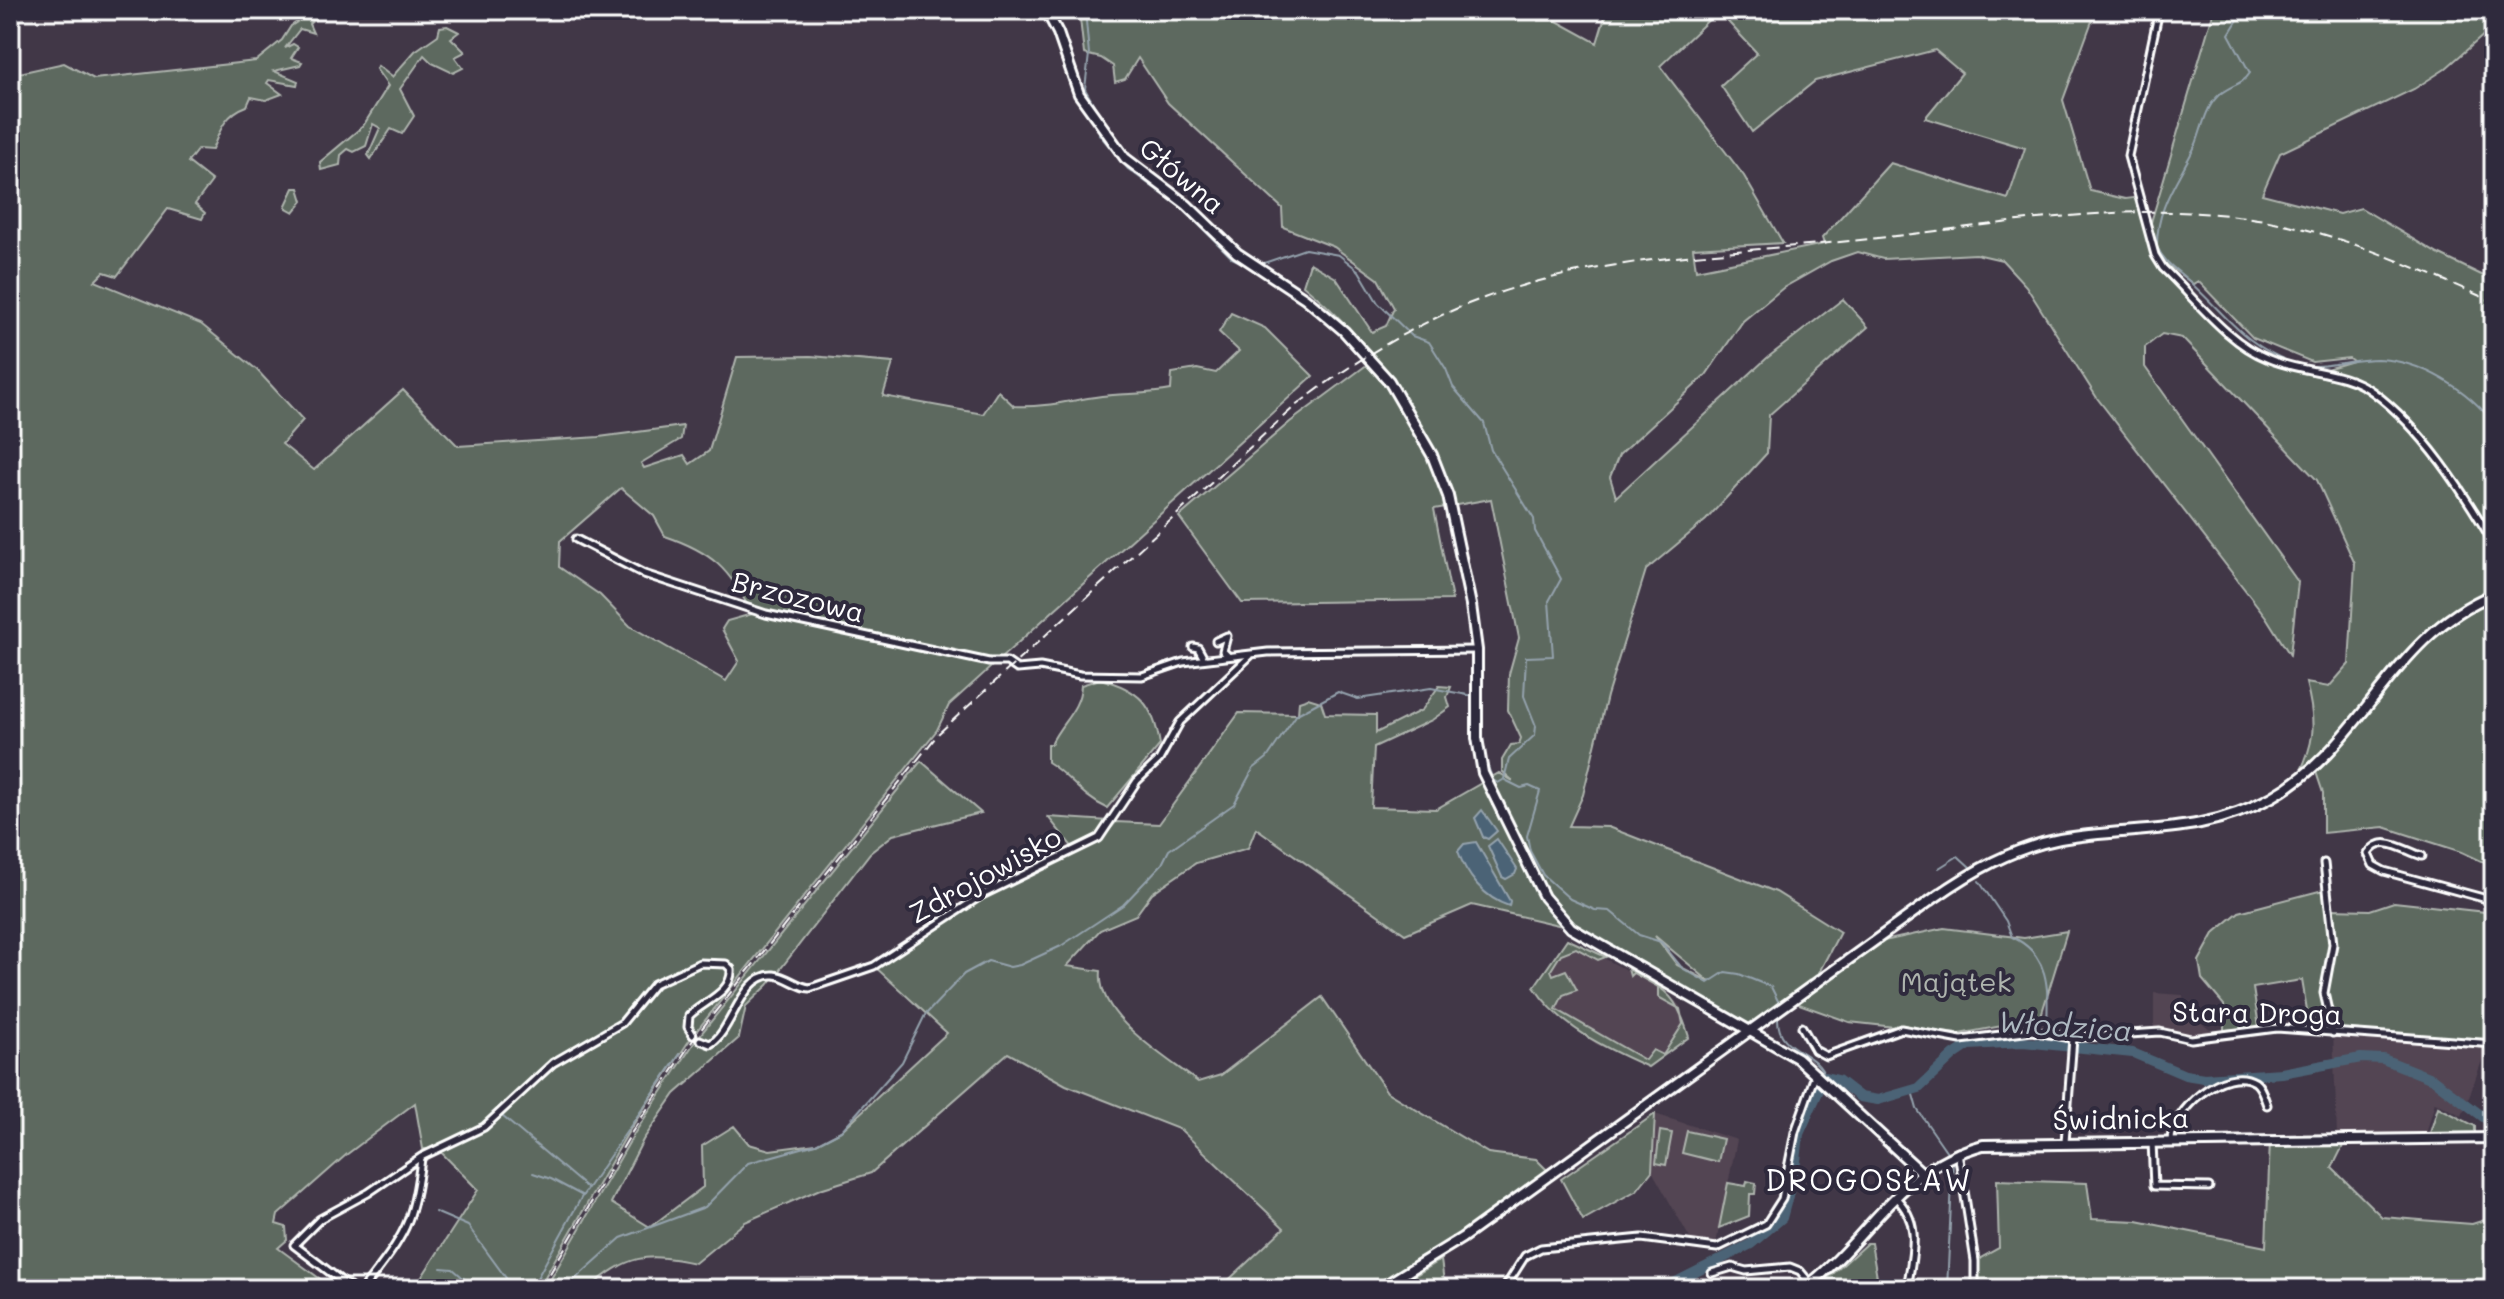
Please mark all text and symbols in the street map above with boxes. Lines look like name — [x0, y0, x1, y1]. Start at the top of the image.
street label: Główna — [1132, 129, 1233, 221]
street label: Brzozowa — [728, 562, 868, 630]
street label: Zdrojowisko — [902, 817, 1067, 931]
park label: Majątek — [1900, 963, 2012, 999]
street label: Stara Droga — [2172, 993, 2342, 1031]
water label: Włodzica — [1997, 1000, 2134, 1050]
street label: Świdnicka — [2052, 1099, 2190, 1137]
district label: DROGOSŁAW — [1765, 1159, 1973, 1199]

